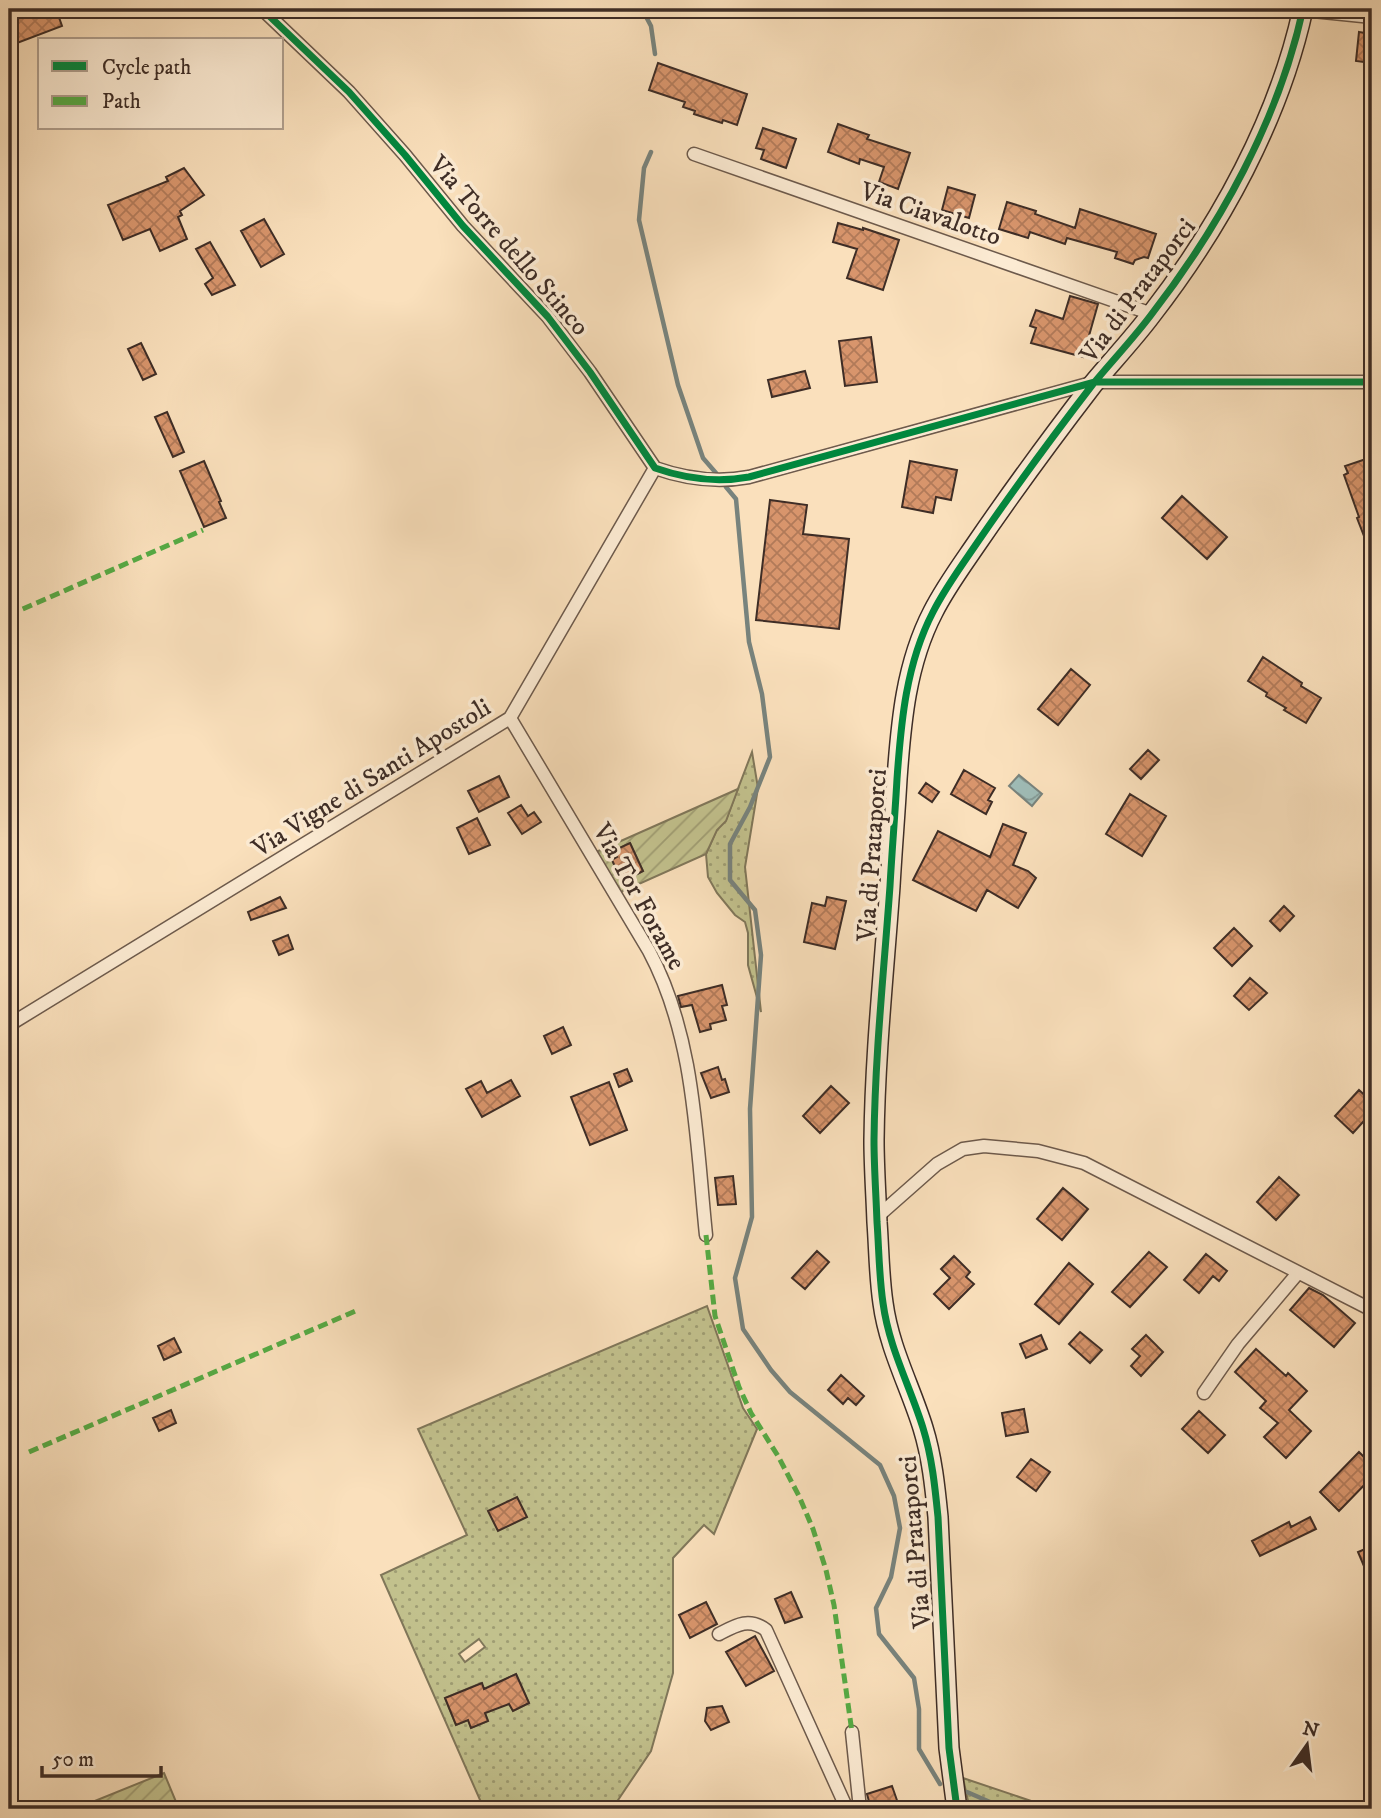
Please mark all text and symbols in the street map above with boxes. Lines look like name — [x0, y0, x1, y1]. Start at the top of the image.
legend — [38, 38, 284, 130]
text: Cycle path — [102, 55, 191, 81]
text: Path — [102, 89, 141, 115]
street label: Via Torre dello Stinco — [421, 148, 596, 343]
street label: Via Ciavalotto — [855, 175, 1005, 254]
street label: Via di Prataporci — [1072, 212, 1203, 371]
street label: Via Vigne di Santi Apostoli — [245, 691, 497, 866]
street label: Via di Prataporci — [850, 768, 895, 944]
street label: Via Tor Forame — [584, 817, 693, 976]
street label: Via di Prataporci — [892, 1454, 940, 1631]
north arrow — [1272, 1710, 1342, 1780]
text: N — [1300, 1717, 1321, 1743]
scale bar — [42, 1734, 161, 1778]
text: 50 m — [52, 1747, 94, 1773]

